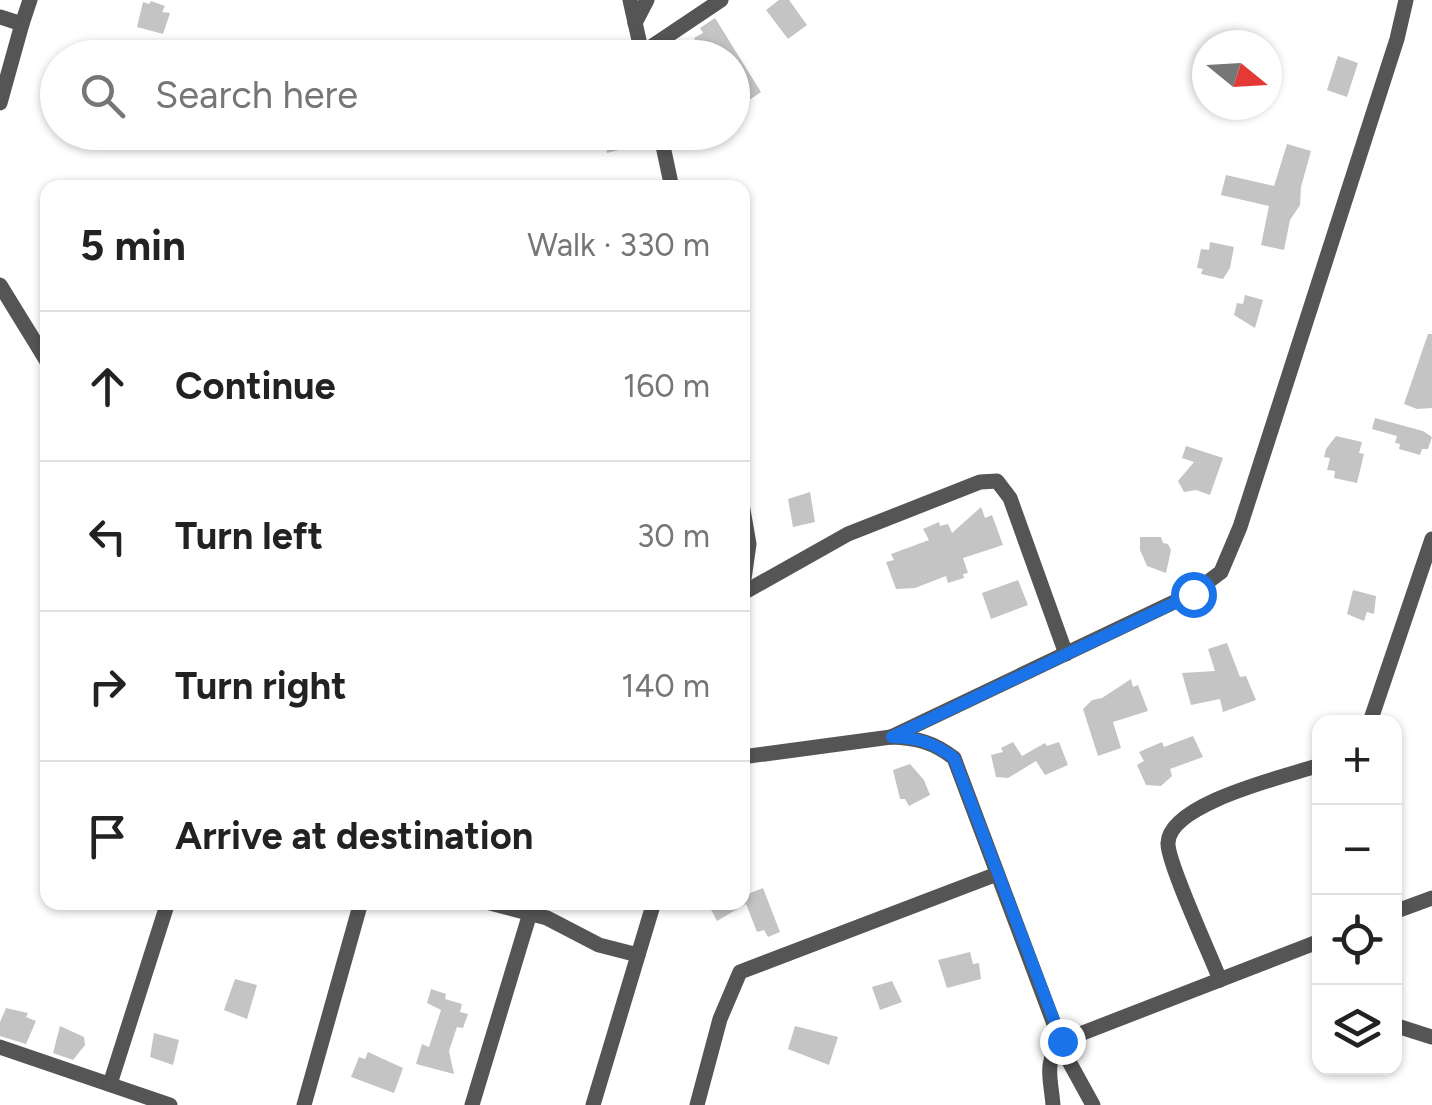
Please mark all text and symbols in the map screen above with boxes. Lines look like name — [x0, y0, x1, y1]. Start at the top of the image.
north arrow — [1192, 30, 1282, 120]
search box — [40, 40, 750, 150]
icon: search — [75, 68, 130, 123]
text: Search here — [155, 72, 358, 118]
text: 5 min — [80, 220, 186, 271]
text: Walk · 330 m — [527, 226, 710, 264]
icon: ahead — [80, 359, 135, 414]
text: Continue — [175, 363, 336, 409]
text: 160 m — [623, 367, 710, 405]
icon: left — [80, 509, 135, 564]
text: Turn left — [175, 513, 323, 559]
text: 30 m — [637, 517, 710, 555]
route start — [1171, 572, 1217, 618]
icon: right — [80, 659, 135, 714]
text: Turn right — [175, 663, 347, 709]
text: 140 m — [621, 667, 710, 705]
map controls — [1312, 715, 1402, 1075]
button: + — [1312, 715, 1402, 805]
button: − — [1312, 805, 1402, 895]
icon: arrive — [80, 809, 135, 864]
text: Arrive at destination — [175, 813, 533, 859]
button: locate — [1312, 895, 1402, 985]
button: layers — [1312, 985, 1402, 1075]
route end — [1040, 1019, 1086, 1065]

